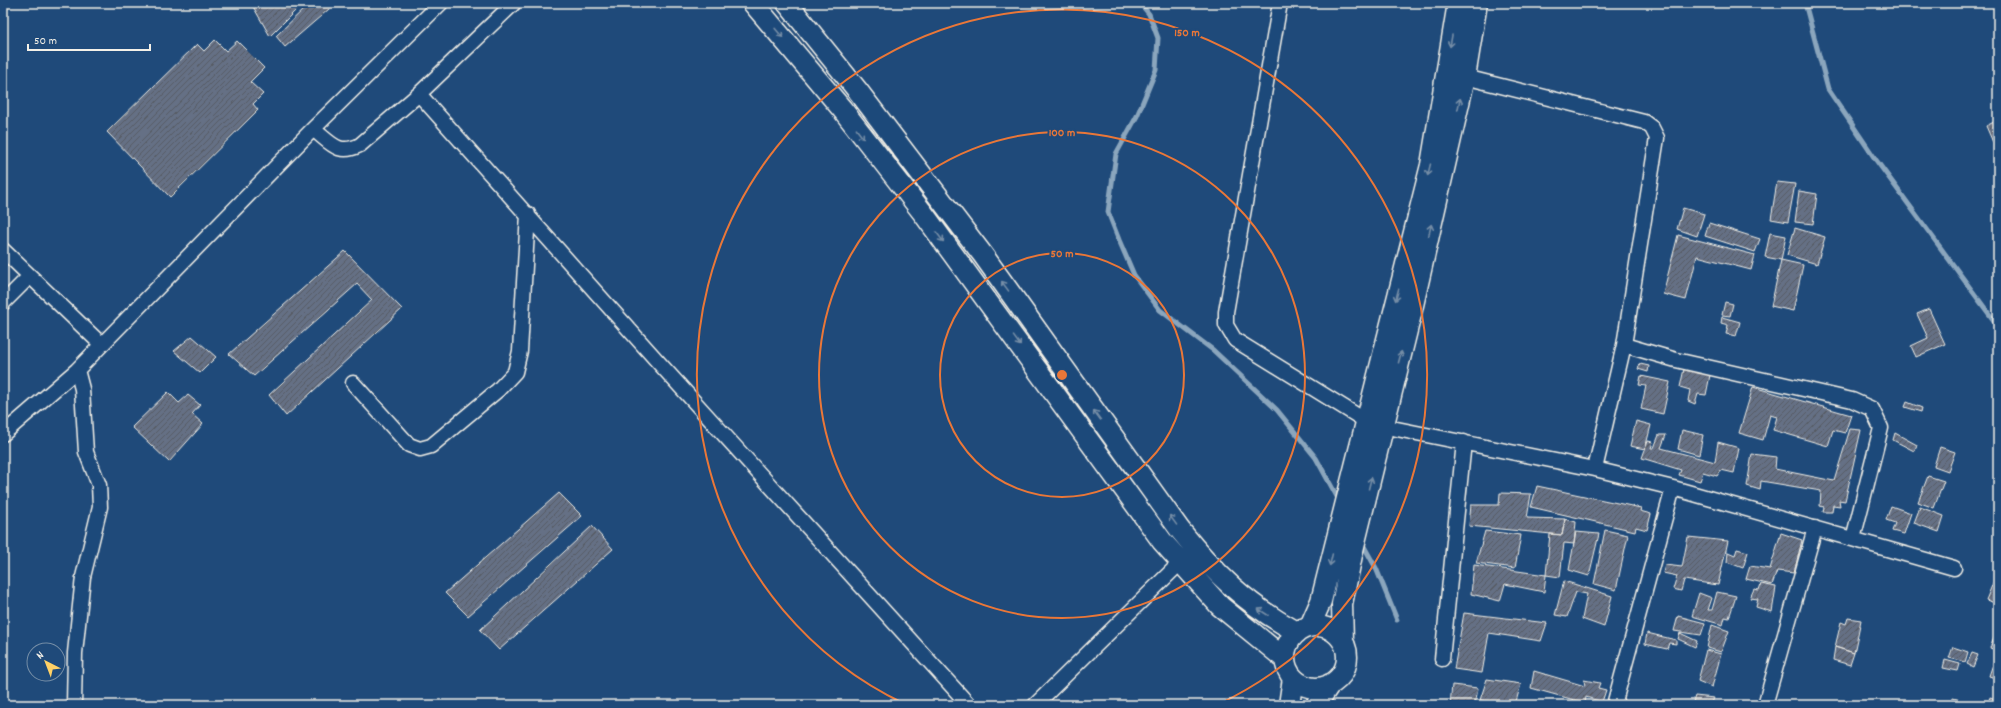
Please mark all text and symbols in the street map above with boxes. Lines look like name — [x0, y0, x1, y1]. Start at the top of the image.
text: 150 m — [1174, 25, 1200, 42]
scale bar — [28, 26, 150, 52]
one-way arrow — [774, 27, 783, 38]
text: 50 m — [34, 33, 57, 50]
one-way arrow — [1447, 35, 1455, 48]
one-way arrow — [1455, 97, 1463, 110]
text: 100 m — [1049, 125, 1075, 142]
one-way arrow — [856, 128, 865, 139]
one-way arrow — [1425, 163, 1433, 176]
one-way arrow — [1427, 224, 1435, 237]
one-way arrow — [936, 231, 944, 242]
text: 50 m — [1050, 246, 1074, 263]
one-way arrow — [1001, 281, 1009, 292]
one-way arrow — [1393, 289, 1400, 302]
one-way arrow — [1013, 336, 1021, 347]
one-way arrow — [1397, 351, 1404, 364]
centre of rings — [1055, 368, 1069, 382]
one-way arrow — [1093, 409, 1101, 420]
one-way arrow — [1366, 477, 1374, 490]
one-way arrow — [1169, 515, 1177, 526]
one-way arrow — [1326, 554, 1334, 567]
one-way arrow — [1258, 608, 1269, 617]
north arrow — [26, 642, 66, 682]
text: N — [33, 648, 48, 664]

